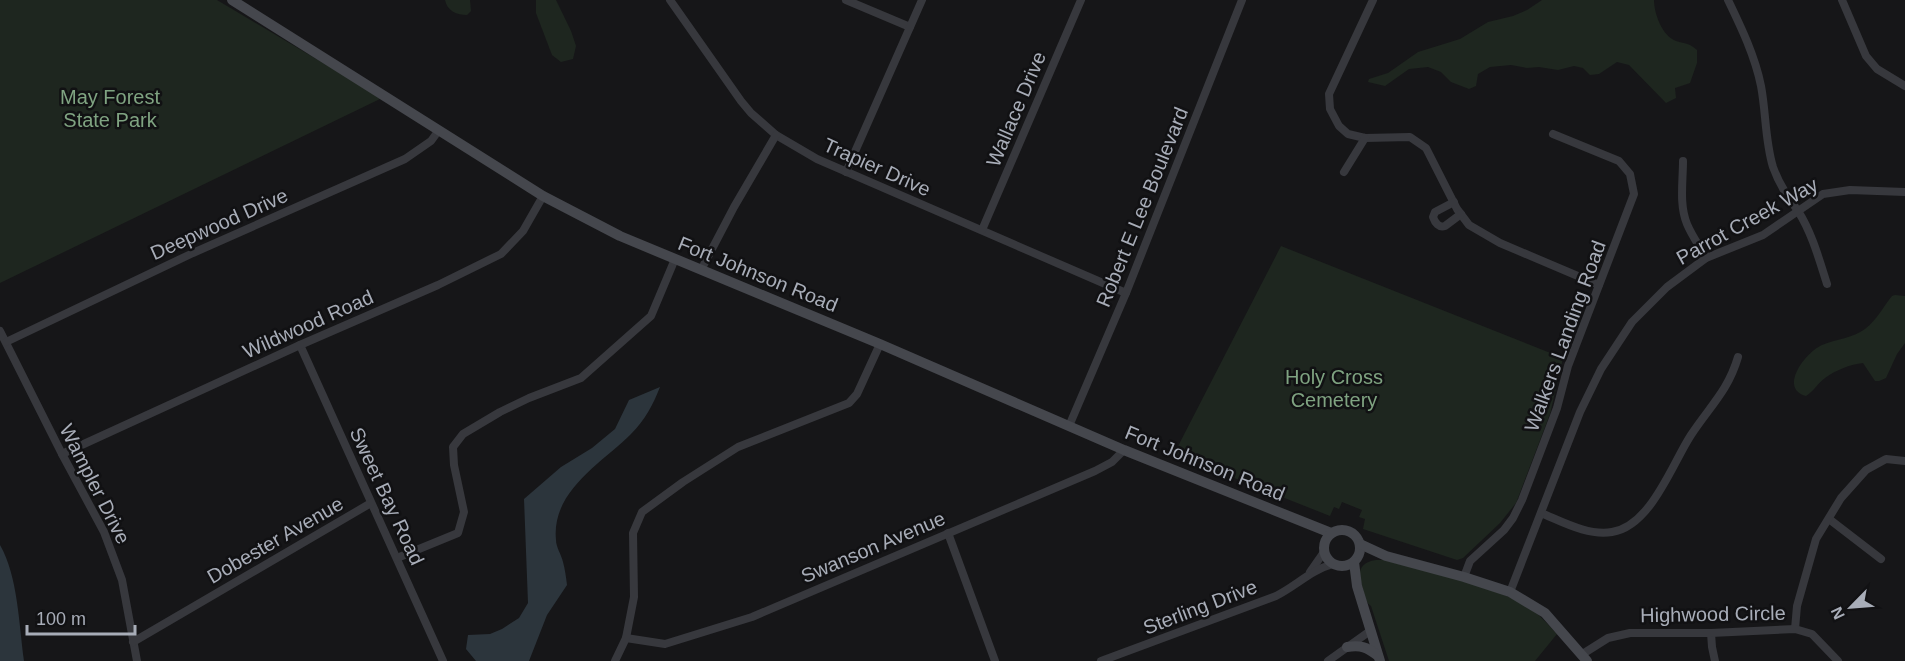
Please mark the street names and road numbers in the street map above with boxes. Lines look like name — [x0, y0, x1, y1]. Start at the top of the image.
street label: Wallace Drive — [982, 48, 1050, 170]
street label: Robert E Lee Boulevard — [1092, 104, 1192, 310]
street label: Trapier Drive — [820, 134, 934, 200]
street label: Parrot Creek Way — [1672, 173, 1822, 269]
street label: Deepwood Drive — [147, 184, 291, 264]
street label: Fort Johnson Road — [675, 232, 841, 316]
street label: Walkers Landing Road — [1520, 238, 1610, 434]
street label: Wildwood Road — [240, 285, 376, 363]
street label: Wampler Drive — [55, 420, 135, 548]
street label: Fort Johnson Road — [1122, 421, 1288, 505]
street label: Sweet Bay Road — [346, 424, 428, 568]
street label: Dobester Avenue — [203, 492, 347, 588]
street label: Swanson Avenue — [798, 507, 948, 587]
street label: Sterling Drive — [1140, 575, 1260, 639]
street label: Highwood Circle — [1640, 602, 1786, 626]

